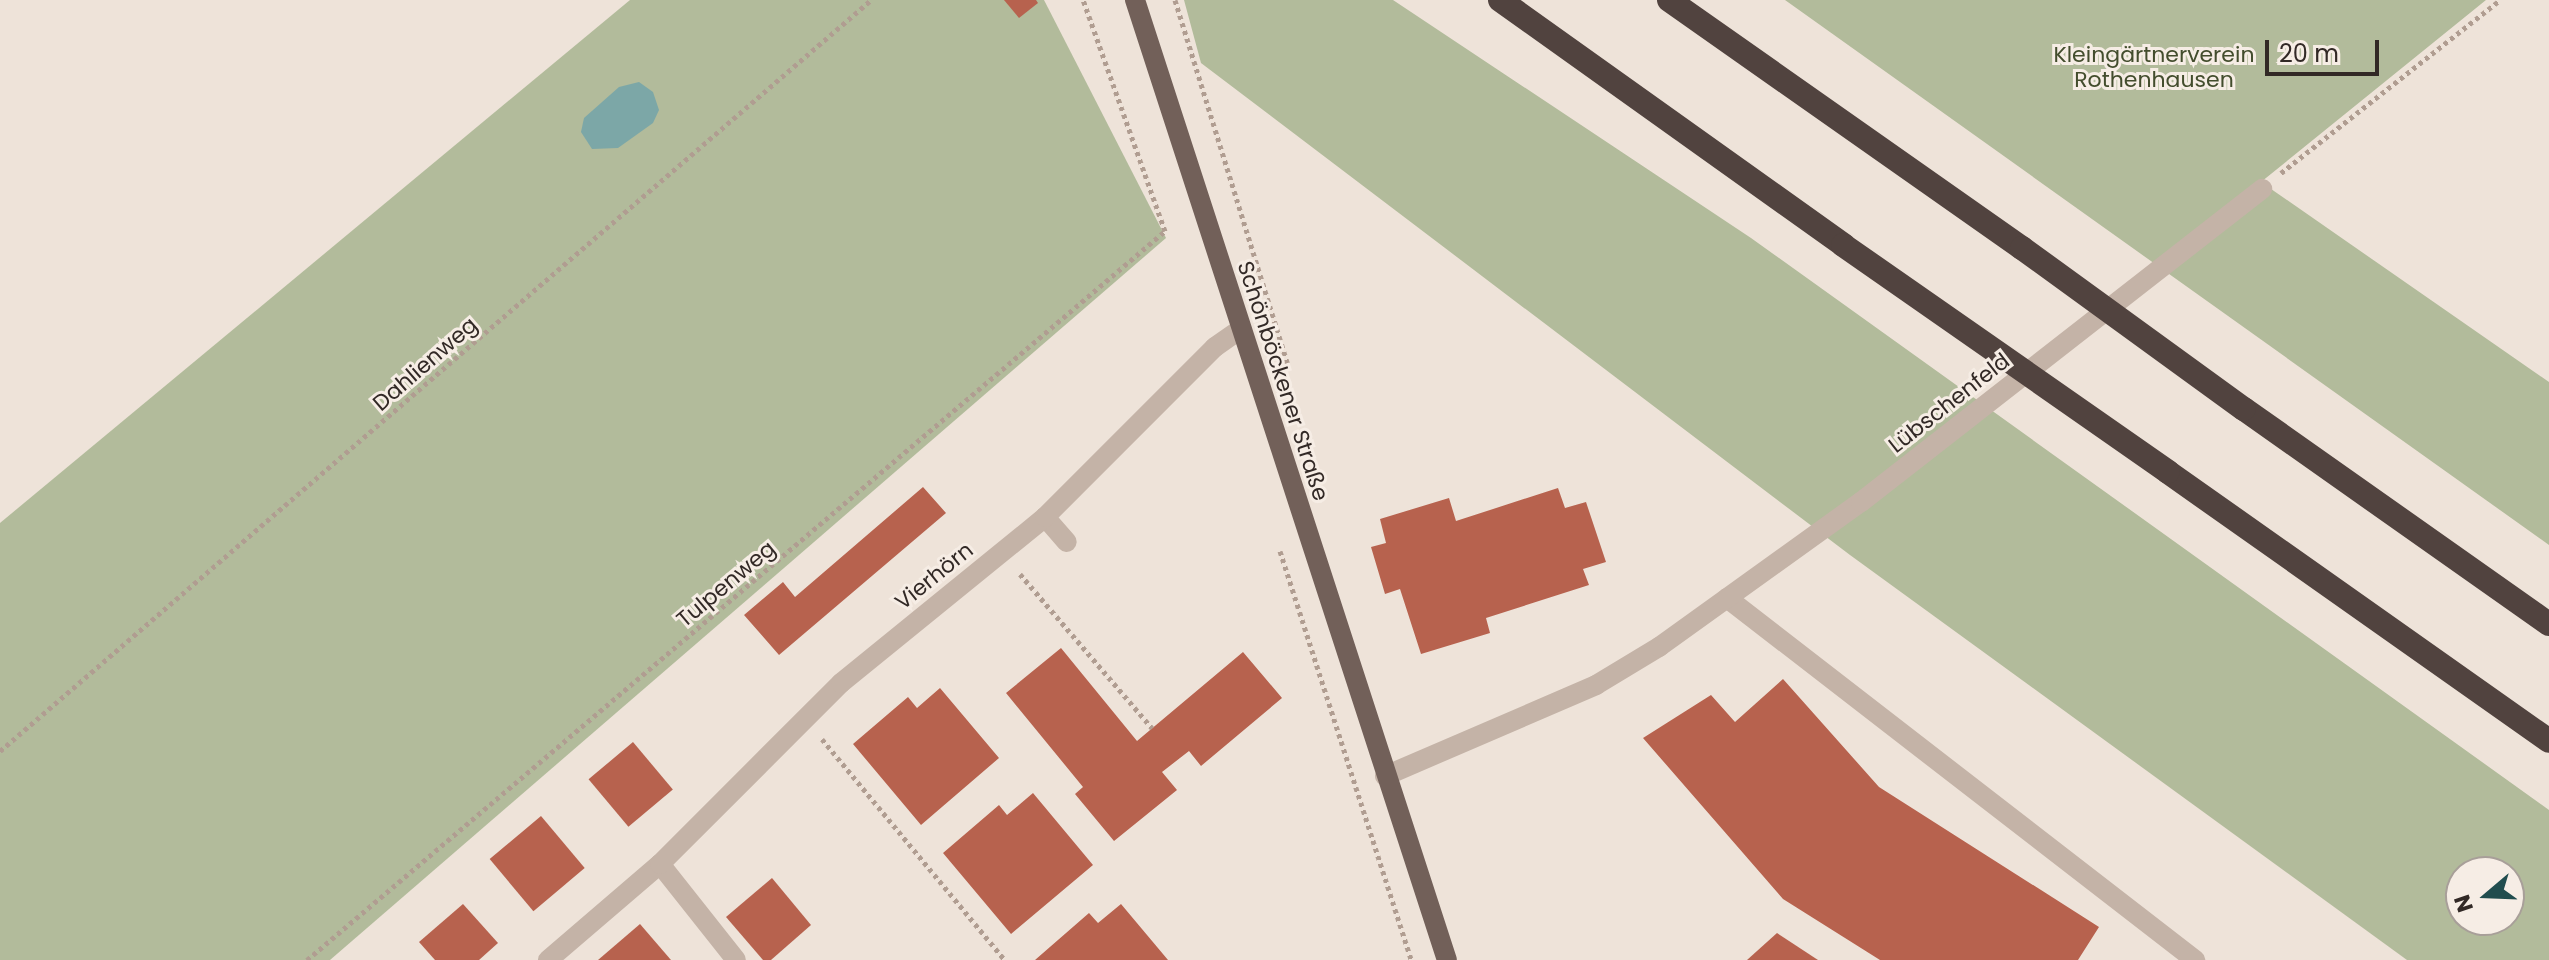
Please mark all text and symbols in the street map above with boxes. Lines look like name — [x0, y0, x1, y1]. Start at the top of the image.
scale bar — [2269, 24, 2383, 74]
text: 20 m — [2279, 37, 2339, 70]
park label: Kleingärtnerverein Rothenhausen — [2054, 41, 2254, 92]
street label: Schönböckener Straße — [1232, 258, 1334, 504]
street label: Dahlienweg — [367, 312, 483, 416]
street label: Lübschenfeld — [1883, 348, 2015, 458]
street label: Tulpenweg — [671, 535, 781, 633]
street label: Vierhörn — [890, 537, 978, 615]
north arrow — [2445, 856, 2525, 936]
text: N — [2446, 890, 2481, 916]

